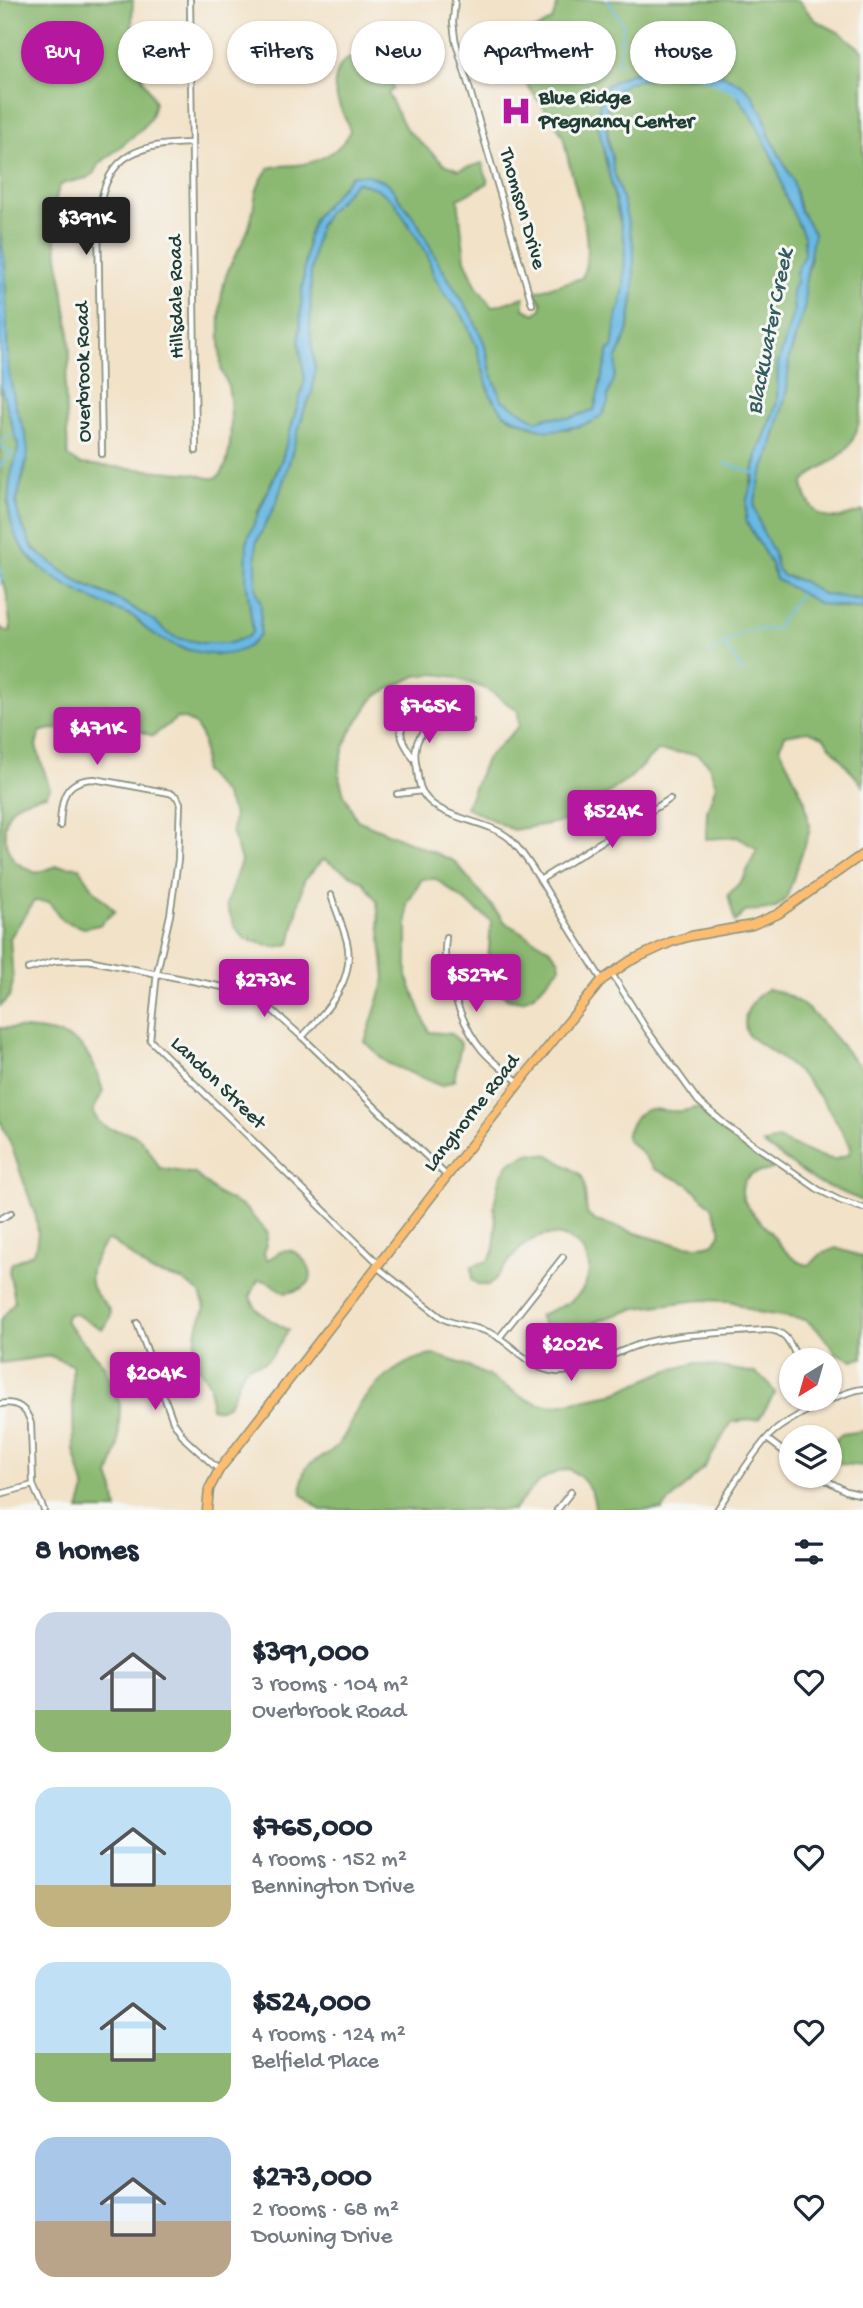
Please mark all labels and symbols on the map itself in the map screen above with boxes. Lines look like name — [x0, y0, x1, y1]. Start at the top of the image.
place label: Blue Ridge Pregnancy Center — [538, 87, 696, 136]
hospital icon: Blue Ridge Pregnancy Center — [499, 94, 533, 128]
street label: Thomson Drive — [492, 145, 550, 273]
pin: $391K — [37, 198, 135, 257]
street label: Hillsdale Road — [164, 233, 192, 359]
water label: Blackwater Creek — [742, 244, 801, 417]
street label: Overbrook Road — [71, 300, 99, 443]
pin: $765K — [380, 686, 478, 745]
pin: $471K — [48, 708, 146, 767]
pin: $524K — [563, 790, 661, 850]
pin: $527K — [427, 954, 525, 1014]
pin: $273K — [215, 960, 313, 1019]
street label: Landon Street — [164, 1032, 272, 1138]
street label: Langhorne Road — [419, 1049, 528, 1178]
pin: $202K — [522, 1324, 620, 1383]
north arrow — [779, 1348, 842, 1410]
pin: $204K — [106, 1352, 204, 1412]

